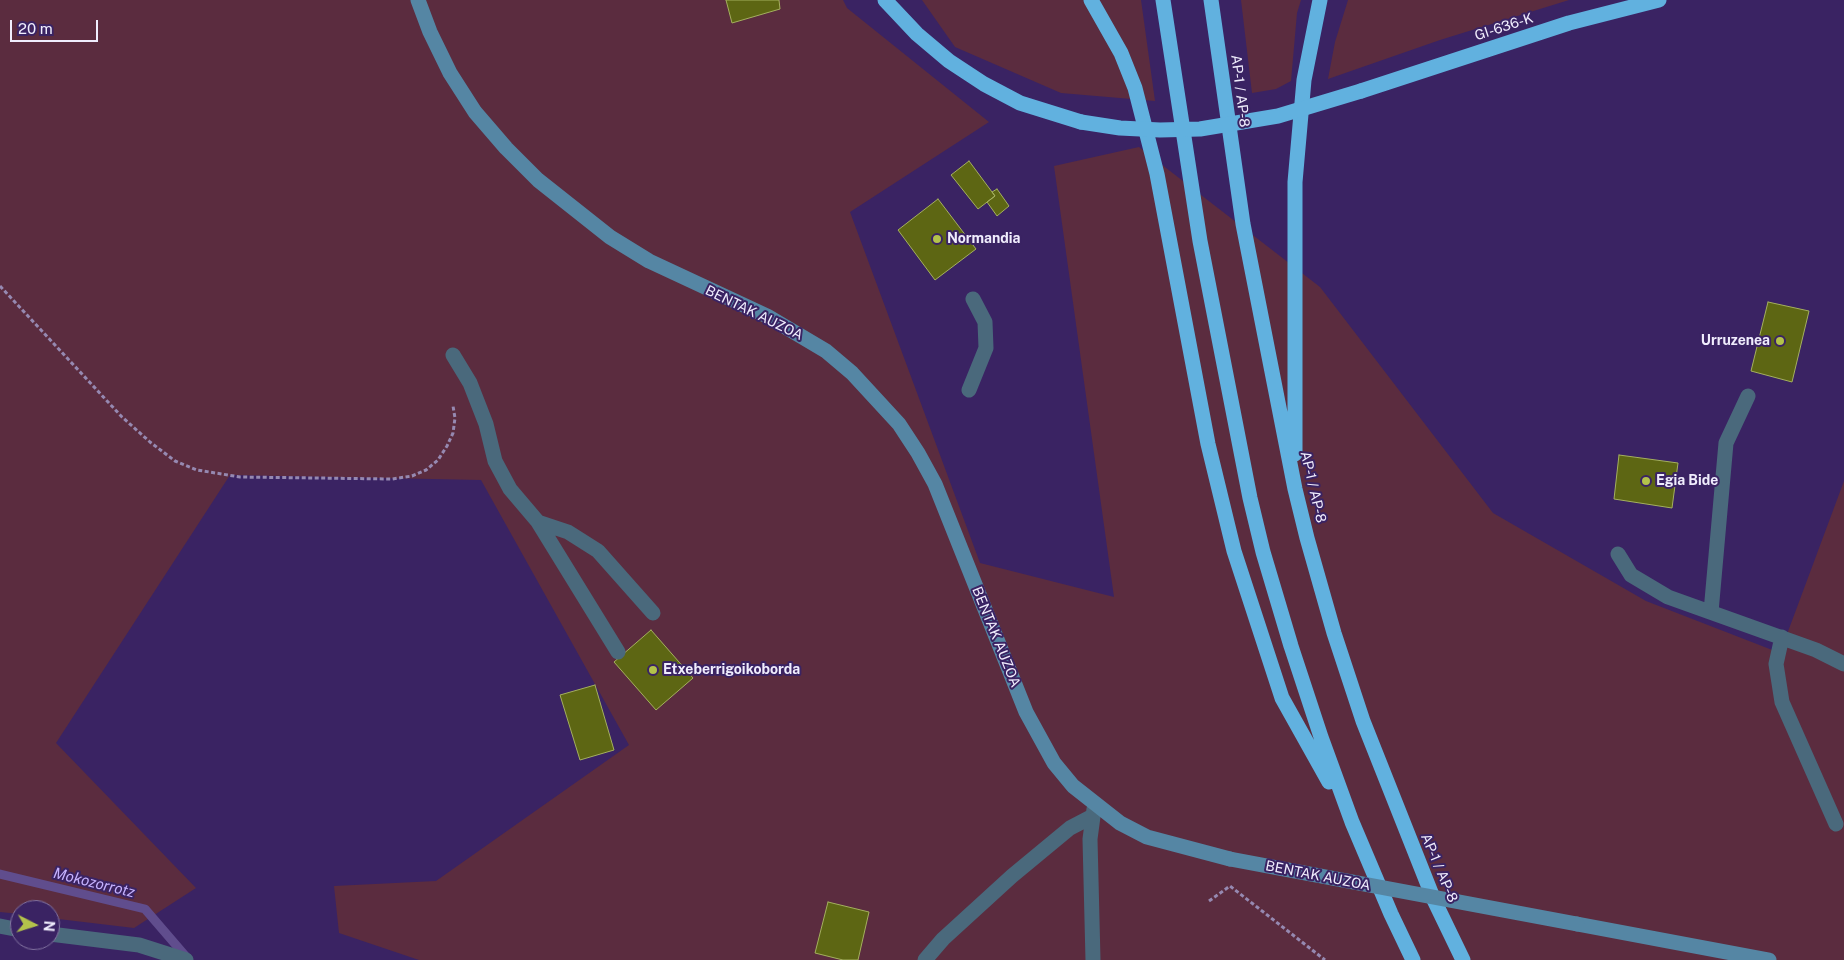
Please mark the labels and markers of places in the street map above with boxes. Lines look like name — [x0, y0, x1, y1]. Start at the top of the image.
place label: Normandia — [947, 231, 1021, 247]
marker: Normandia — [931, 233, 943, 245]
place label: Urruzenea — [1701, 333, 1770, 349]
marker: Urruzenea — [1774, 335, 1786, 347]
place label: Egia Bide — [1656, 473, 1718, 489]
marker: Egia Bide — [1640, 475, 1652, 487]
place label: Etxeberrigoikoborda — [663, 662, 800, 678]
marker: Etxeberrigoikoborda — [647, 664, 659, 676]

